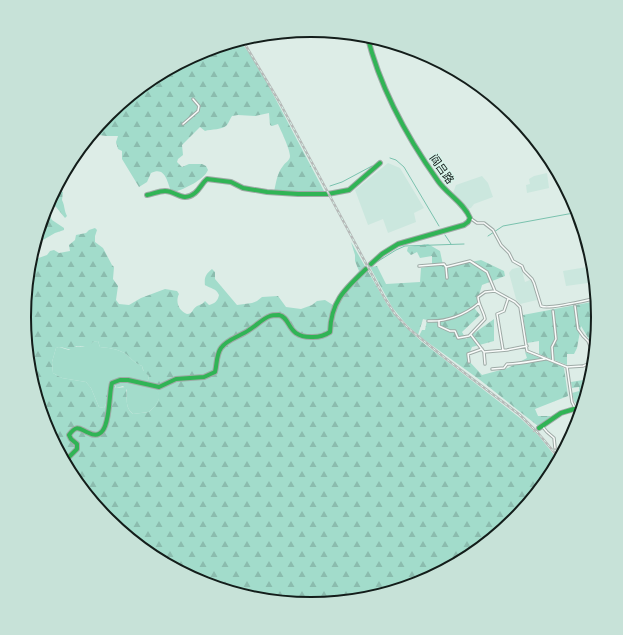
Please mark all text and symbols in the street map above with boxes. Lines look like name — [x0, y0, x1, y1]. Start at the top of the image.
street label: 阎吕路 — [428, 152, 456, 186]

